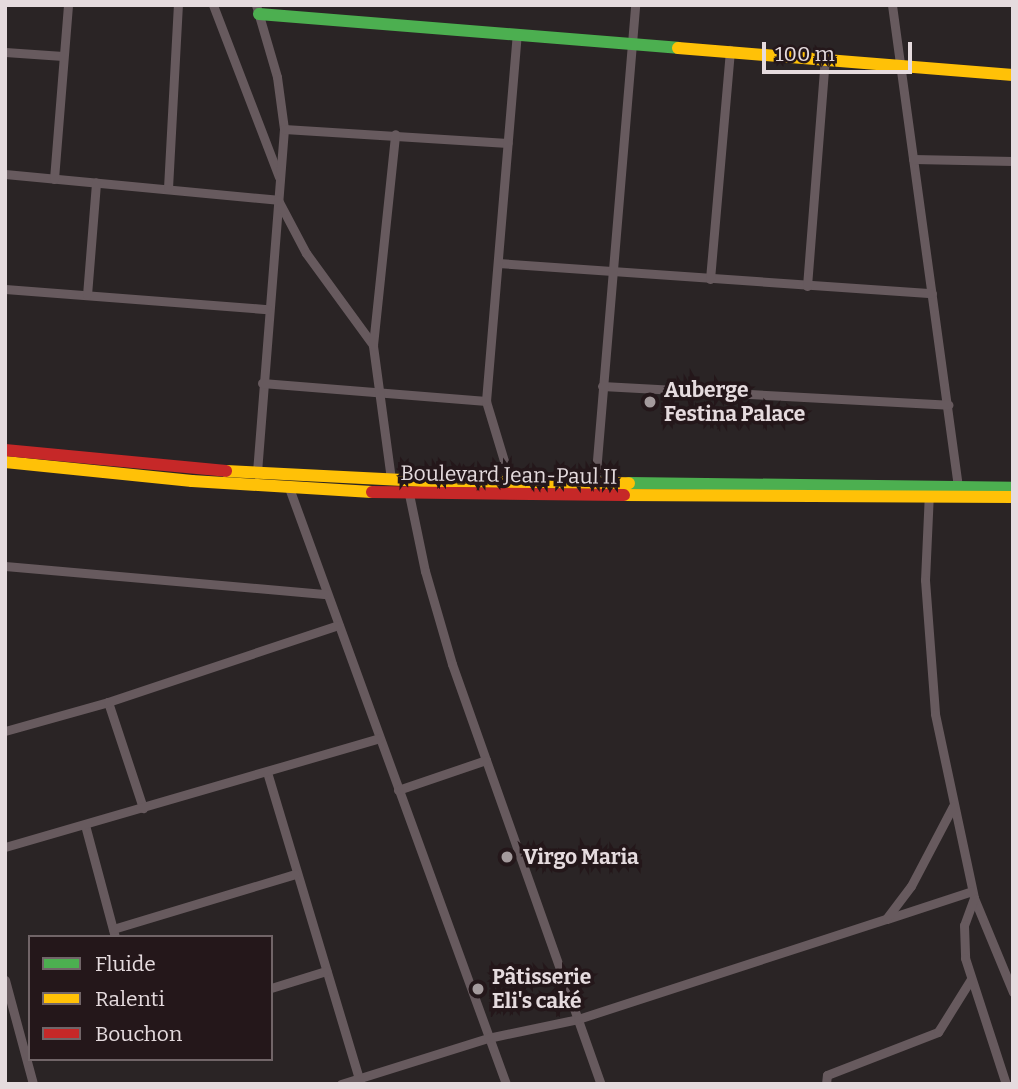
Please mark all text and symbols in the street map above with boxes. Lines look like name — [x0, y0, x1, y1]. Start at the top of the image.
scale bar — [766, 28, 916, 72]
text: 100 m — [775, 41, 835, 67]
place label: Auberge Festina Palace — [664, 377, 805, 427]
marker: Auberge Festina Palace — [642, 394, 658, 410]
street label: Boulevard Jean-Paul II — [400, 461, 618, 489]
place label: Virgo Maria — [523, 844, 639, 870]
marker: Virgo Maria — [497, 847, 517, 867]
legend — [28, 935, 273, 1061]
text: Fluide — [95, 951, 156, 977]
place label: Pâtisserie Eli's caké — [492, 964, 591, 1014]
marker: Pâtisserie Eli's caké — [470, 981, 486, 997]
text: Ralenti — [95, 986, 165, 1012]
text: Bouchon — [95, 1021, 182, 1047]

